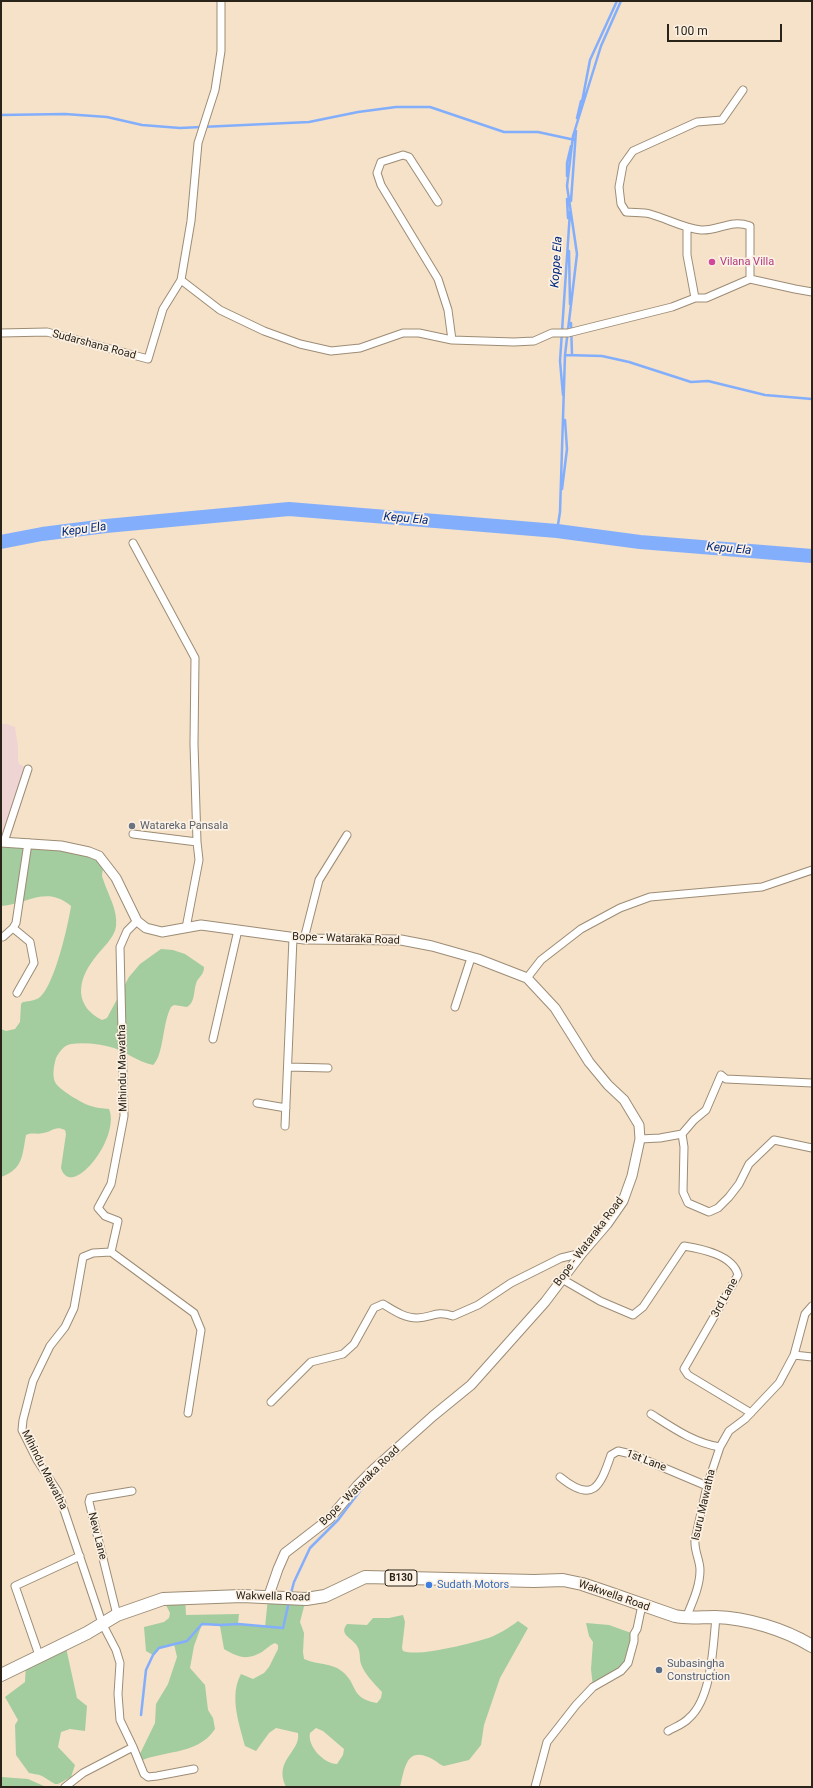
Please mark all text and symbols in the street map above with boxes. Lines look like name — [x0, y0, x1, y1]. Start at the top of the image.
scale bar — [669, 16, 784, 42]
text: 100 m — [674, 24, 708, 38]
water label: Koppe Ela — [548, 236, 566, 288]
place label: Vilana Villa — [720, 255, 774, 269]
marker: Vilana Villa — [707, 257, 717, 267]
street label: Sudarshana Road — [51, 327, 137, 363]
water label: Kepu Ela — [383, 510, 429, 528]
water label: Kepu Ela — [61, 520, 107, 540]
water label: Kepu Ela — [706, 540, 752, 558]
place label: Watareka Pansala — [140, 819, 228, 833]
marker: Watareka Pansala — [127, 821, 137, 831]
street label: Bope - Wataraka Road — [292, 931, 400, 947]
street label: Mihindu Mawatha — [116, 1024, 130, 1112]
street label: Bope - Wataraka Road — [551, 1195, 627, 1289]
street label: 3rd Lane — [709, 1276, 741, 1320]
street label: Mihindu Mawatha — [18, 1428, 70, 1512]
street label: Bope - Wataraka Road — [317, 1443, 403, 1529]
street label: 1st Lane — [624, 1447, 668, 1475]
street label: Isuru Mawatha — [689, 1468, 719, 1542]
street label: New Lane — [85, 1511, 109, 1561]
road number: B130 — [385, 1570, 417, 1586]
place label: Sudath Motors — [437, 1578, 509, 1592]
street label: Wakwella Road — [577, 1578, 651, 1614]
marker: Sudath Motors — [424, 1580, 434, 1590]
street label: Wakwella Road — [236, 1590, 310, 1604]
place label: Subasingha Construction — [667, 1657, 730, 1683]
marker: Subasingha Construction — [654, 1665, 664, 1675]

